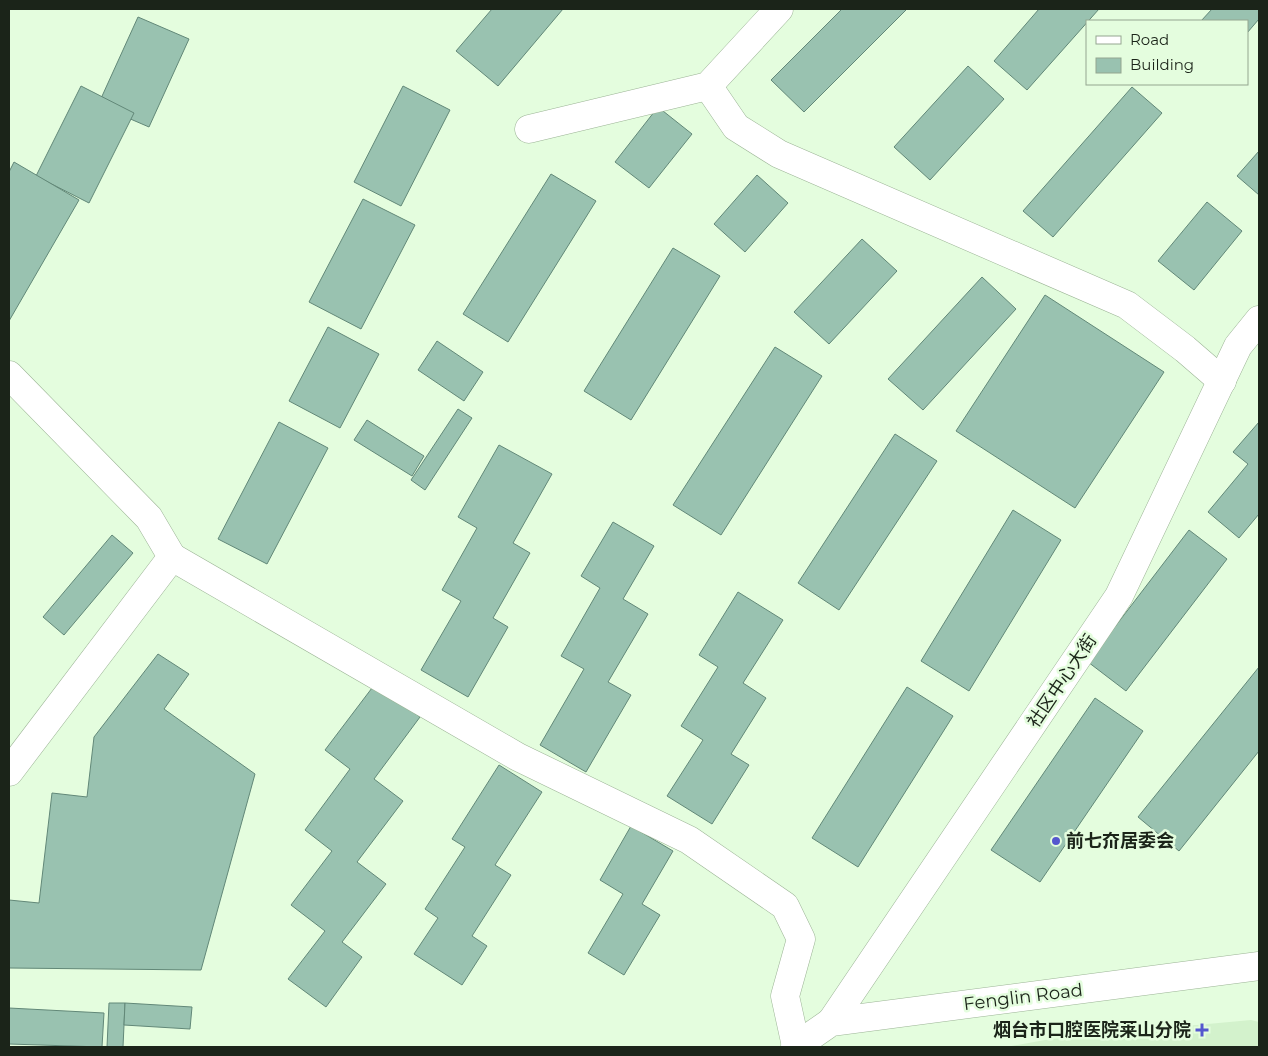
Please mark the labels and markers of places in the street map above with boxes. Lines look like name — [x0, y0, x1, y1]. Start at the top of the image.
place label: 前七夼居委会 — [1066, 830, 1174, 852]
marker: 前七夼居委会 — [1050, 835, 1062, 847]
place label: 烟台市口腔医院莱山分院 — [993, 1019, 1191, 1041]
marker: 烟台市口腔医院莱山分院 — [1195, 1023, 1209, 1037]

